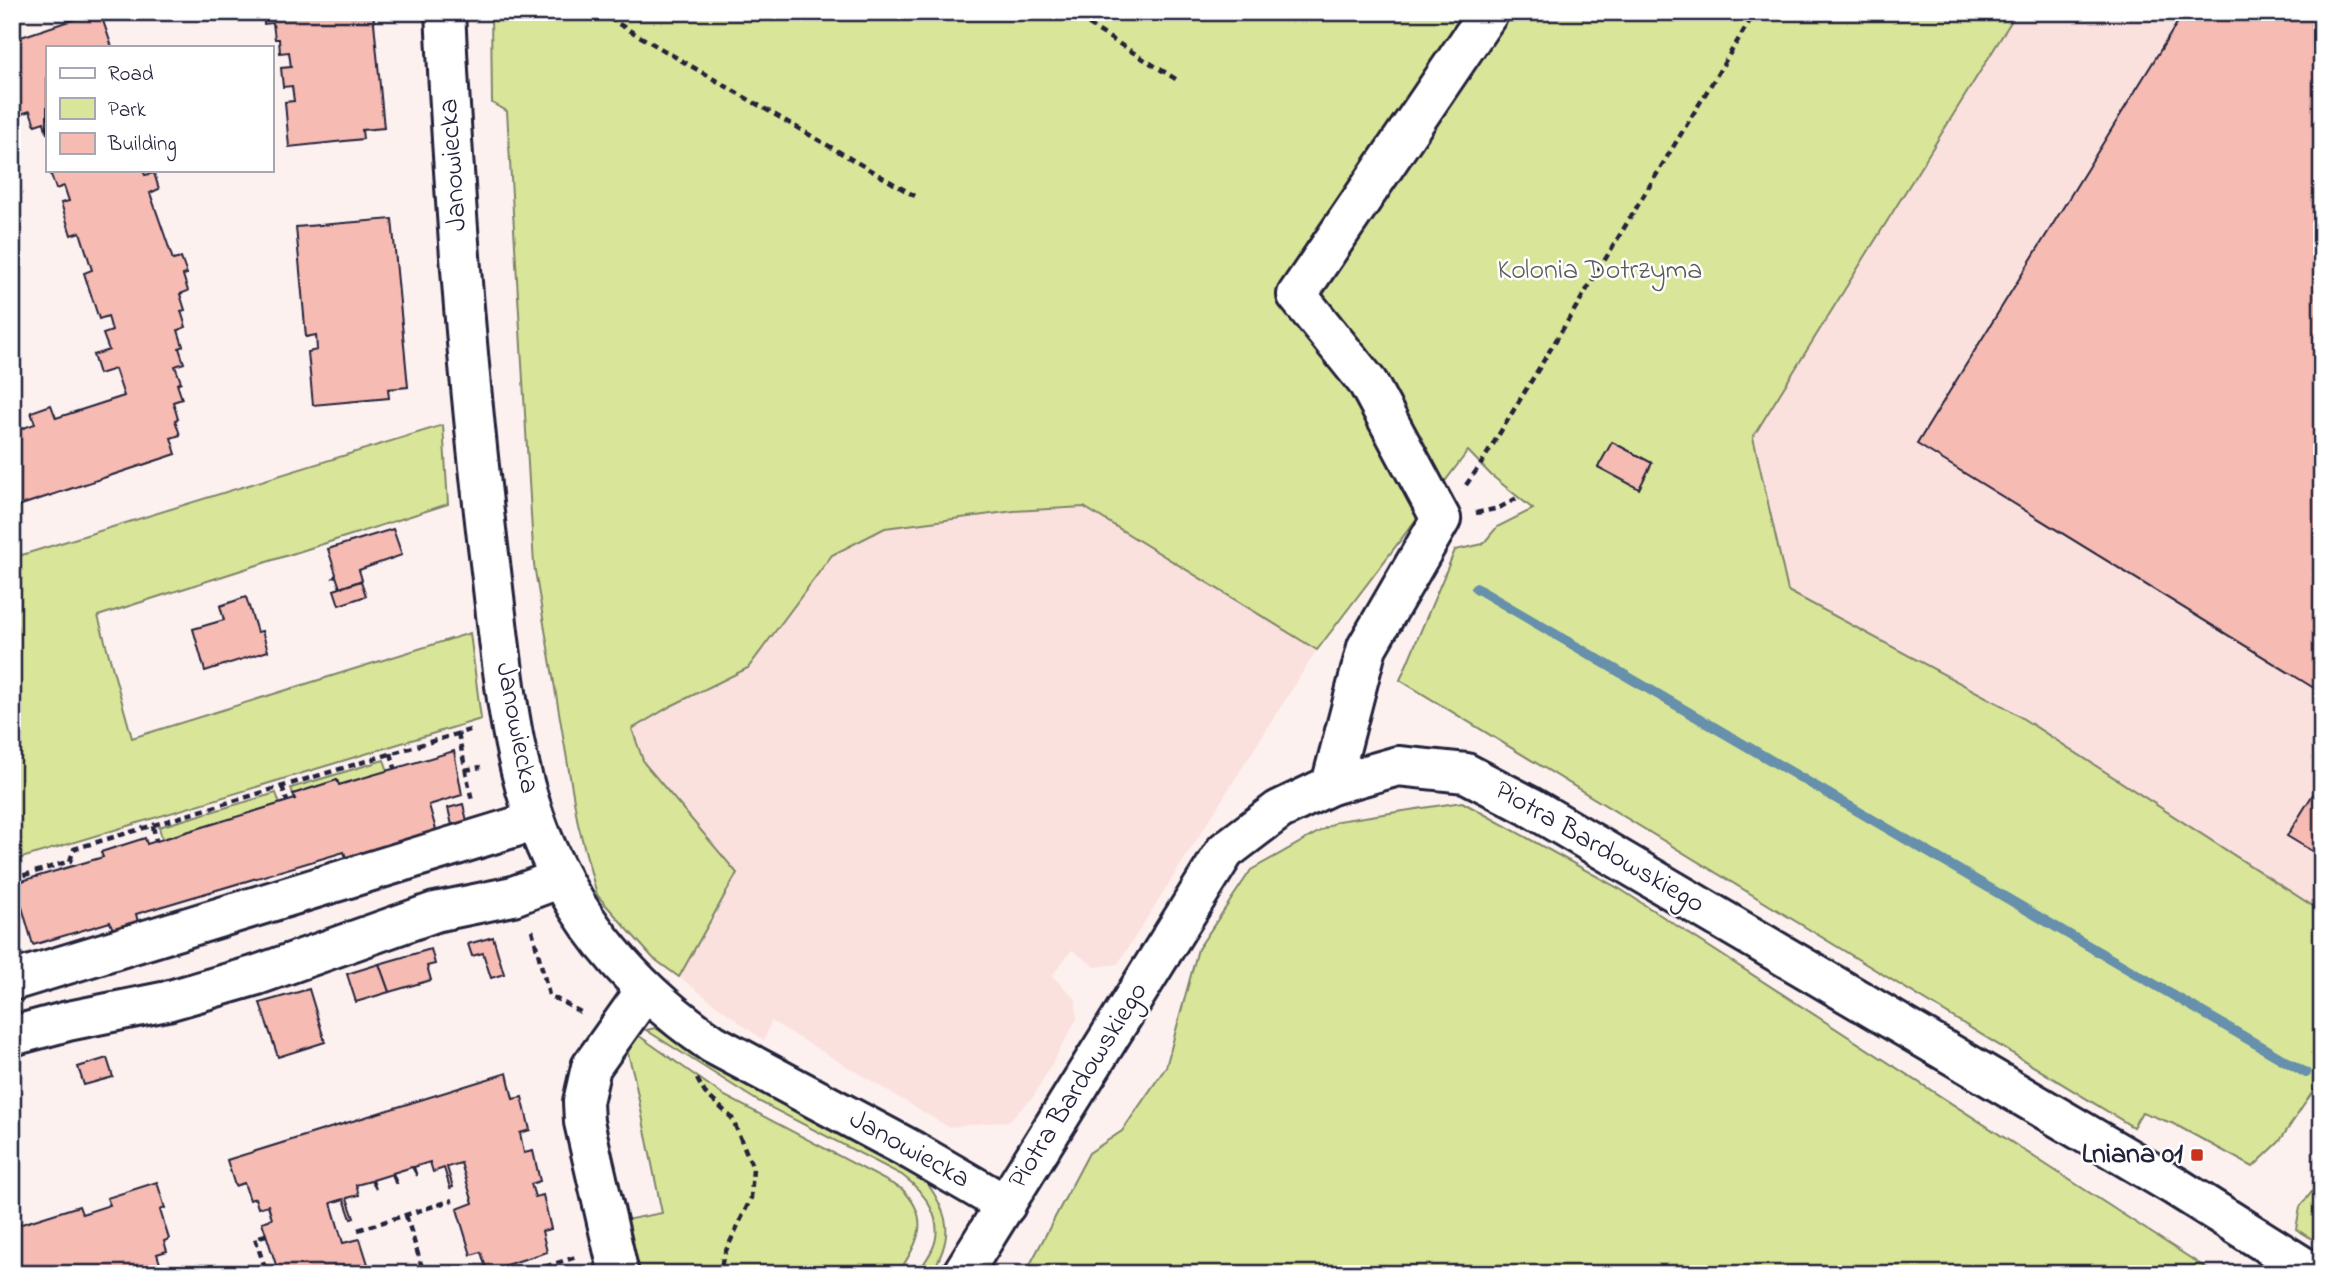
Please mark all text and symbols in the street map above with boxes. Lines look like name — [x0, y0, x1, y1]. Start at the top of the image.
legend — [46, 46, 273, 172]
text: Road — [108, 60, 154, 90]
text: Park — [108, 96, 147, 126]
street label: Janowiecka — [429, 97, 479, 233]
text: Building — [107, 130, 177, 162]
park label: Kolonia Dotrzyma — [1498, 251, 1702, 292]
street label: Janowiecka — [483, 659, 549, 797]
street label: Piotra Bardowskiego — [1486, 771, 1712, 925]
street label: Piotra Bardowskiego — [999, 975, 1159, 1197]
street label: Janowiecka — [841, 1100, 977, 1200]
place label: Lniana 01 — [2082, 1135, 2183, 1176]
marker: Lniana 01 — [2189, 1147, 2205, 1163]

